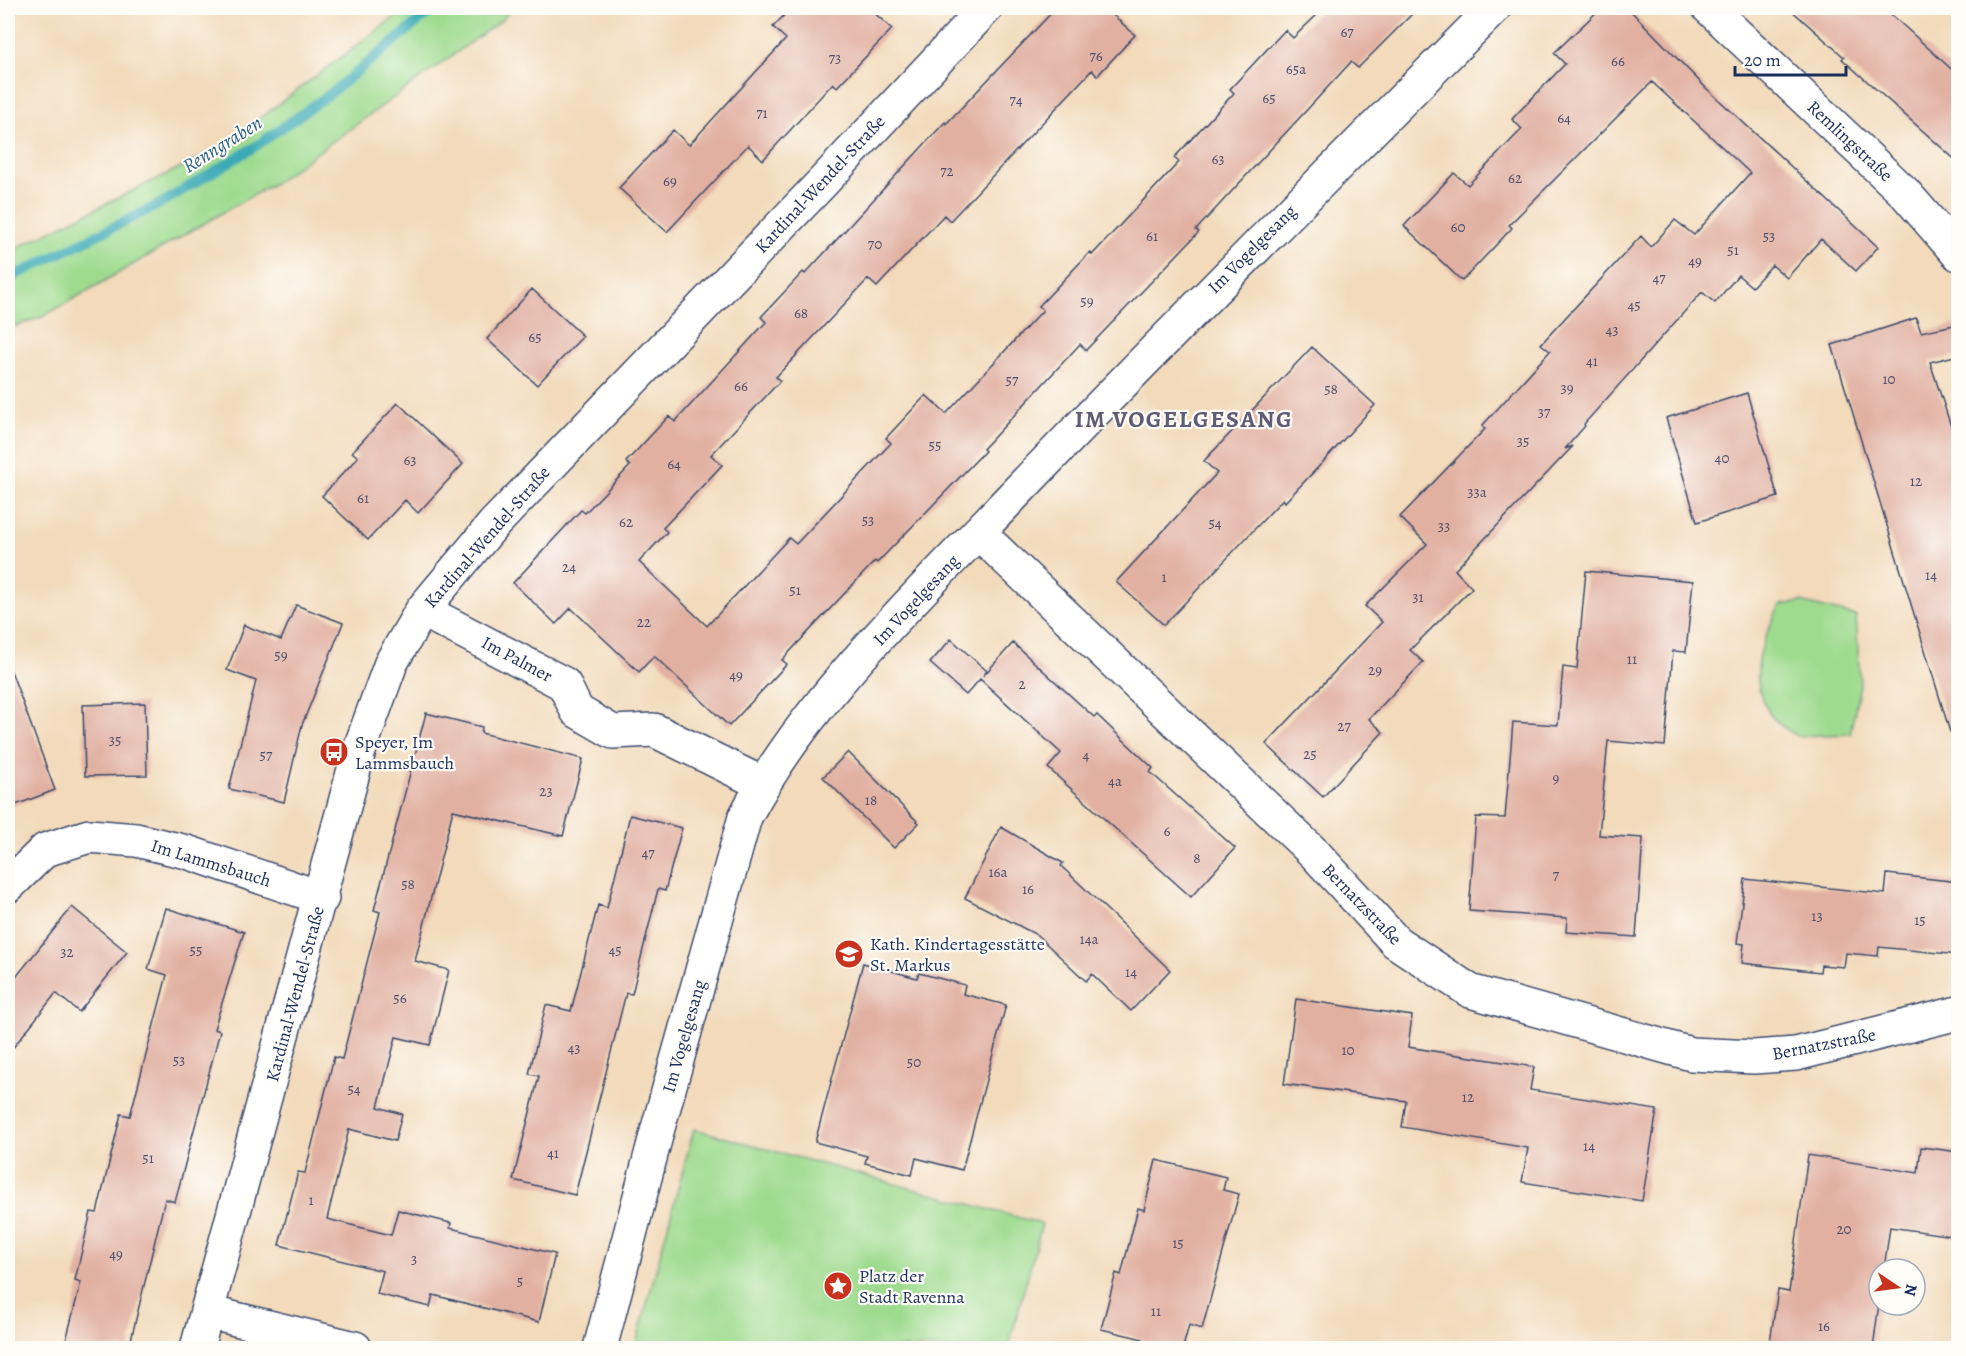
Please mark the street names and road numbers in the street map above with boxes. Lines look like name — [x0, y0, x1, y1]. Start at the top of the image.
street label: Remlingstraße — [1802, 95, 1898, 187]
street label: Kardinal-Wendel-Straße — [750, 110, 890, 258]
street label: Im Vogelgesang — [1202, 199, 1302, 299]
street label: Kardinal-Wendel-Straße — [419, 461, 555, 613]
street label: Im Vogelgesang — [867, 549, 965, 651]
street label: Im Palmer — [477, 630, 557, 688]
street label: Im Lammsbauch — [148, 833, 274, 893]
street label: Bernatzstraße — [1317, 858, 1407, 950]
street label: Kardinal-Wendel-Straße — [260, 904, 330, 1084]
street label: Im Vogelgesang — [656, 977, 712, 1095]
street label: Bernatzstraße — [1770, 1022, 1878, 1066]

